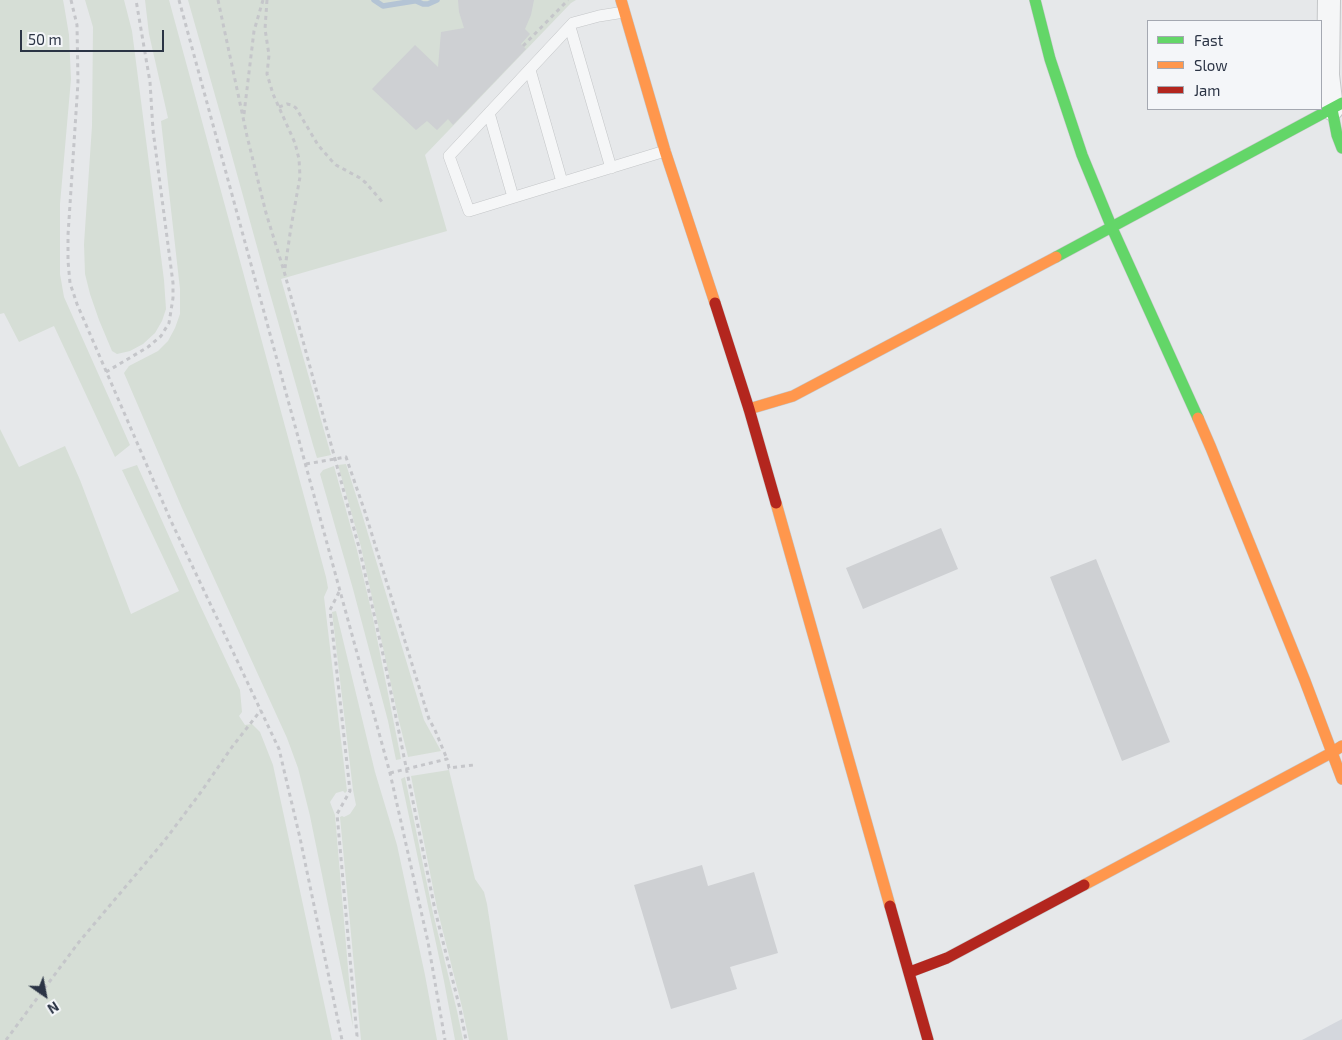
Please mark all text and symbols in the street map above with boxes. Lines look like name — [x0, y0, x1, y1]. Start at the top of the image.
scale bar — [22, 20, 166, 52]
legend — [1147, 20, 1322, 110]
text: 50 m — [28, 30, 62, 48]
text: Fast — [1194, 31, 1223, 49]
text: Slow — [1194, 56, 1228, 74]
text: Jam — [1194, 81, 1220, 99]
north arrow — [20, 970, 70, 1020]
text: N — [45, 998, 62, 1018]

